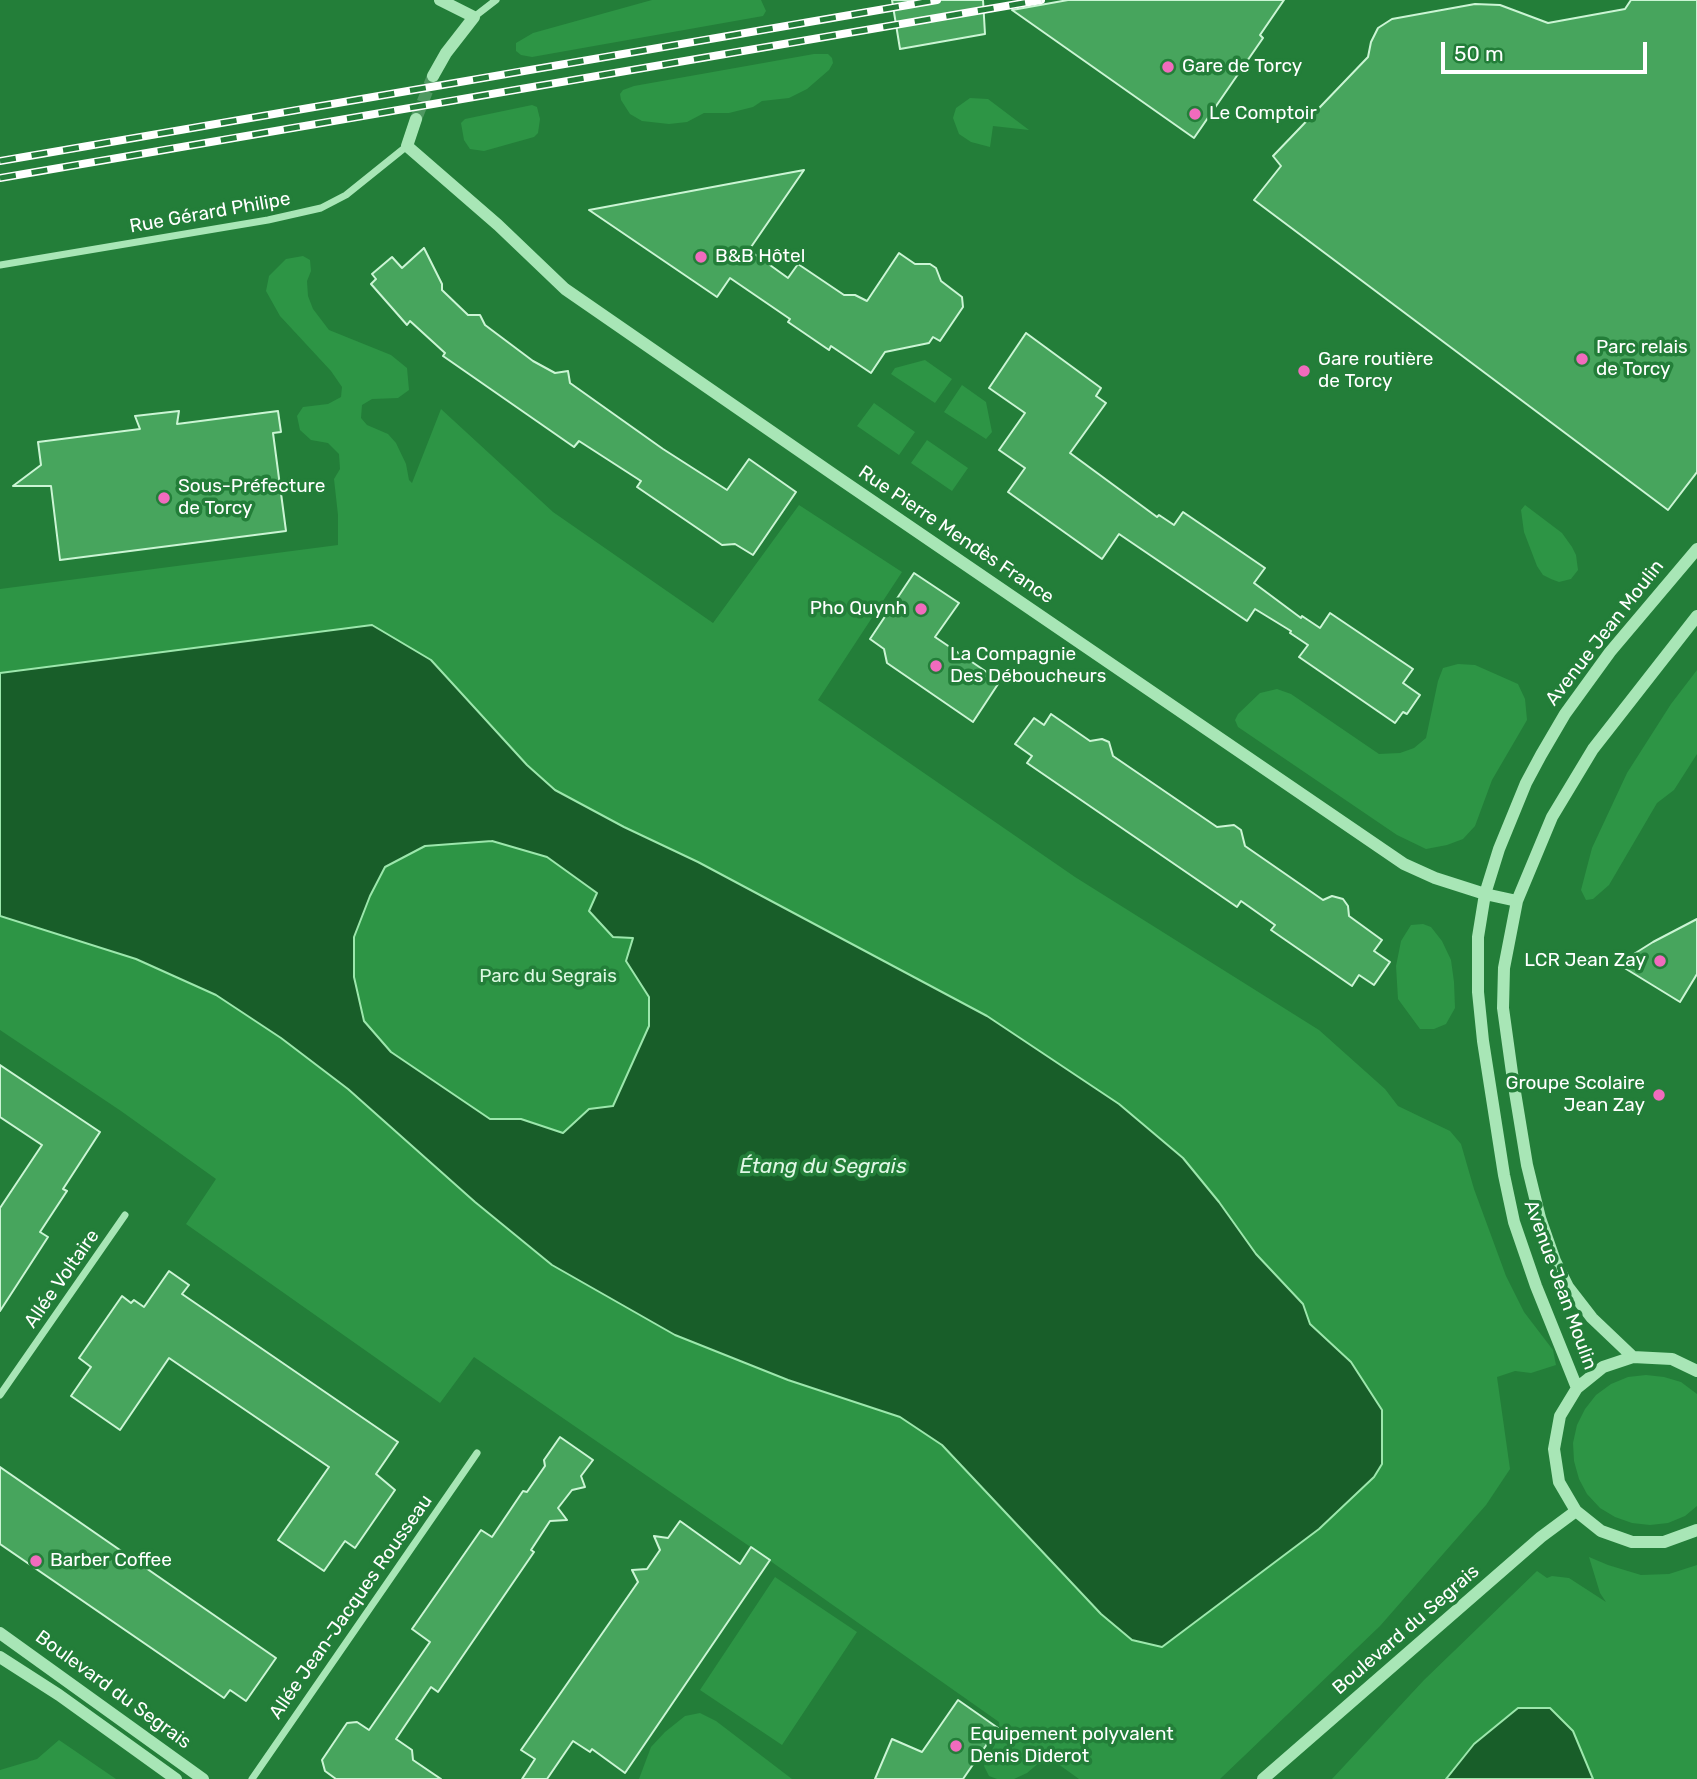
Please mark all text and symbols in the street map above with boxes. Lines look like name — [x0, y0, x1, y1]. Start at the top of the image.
scale bar — [1445, 28, 1652, 72]
text: 50 m — [1454, 41, 1504, 66]
place label: Gare de Torcy — [1182, 56, 1302, 78]
marker: Gare de Torcy — [1160, 59, 1176, 75]
place label: Le Comptoir — [1209, 103, 1317, 125]
marker: Le Comptoir — [1187, 106, 1203, 122]
street label: Rue Gérard Philipe — [128, 188, 292, 238]
place label: B&B Hôtel — [715, 246, 805, 268]
marker: B&B Hôtel — [693, 249, 709, 265]
place label: Parc relais de Torcy — [1596, 337, 1688, 381]
place label: Gare routière de Torcy — [1318, 349, 1433, 393]
marker: Parc relais de Torcy — [1574, 351, 1590, 367]
marker: Gare routière de Torcy — [1296, 363, 1312, 379]
street label: Rue Pierre Mendès France — [854, 461, 1058, 609]
place label: Sous-Préfecture de Torcy — [178, 476, 325, 520]
marker: Sous-Préfecture de Torcy — [156, 490, 172, 506]
street label: Avenue Jean Moulin — [1541, 556, 1669, 710]
place label: Pho Quynh — [810, 598, 907, 620]
marker: Pho Quynh — [913, 601, 929, 617]
place label: La Compagnie Des Déboucheurs — [950, 644, 1107, 688]
marker: La Compagnie Des Déboucheurs — [928, 658, 944, 674]
place label: LCR Jean Zay — [1524, 950, 1646, 972]
marker: LCR Jean Zay — [1652, 953, 1668, 969]
park label: Parc du Segrais — [479, 966, 617, 988]
place label: Groupe Scolaire Jean Zay — [1505, 1073, 1645, 1117]
marker: Groupe Scolaire Jean Zay — [1651, 1087, 1667, 1103]
water label: Étang du Segrais — [739, 1154, 907, 1180]
street label: Avenue Jean Moulin — [1519, 1197, 1601, 1373]
street label: Allée Voltaire — [20, 1225, 104, 1333]
street label: Allée Jean-Jacques Rousseau — [265, 1490, 437, 1724]
place label: Barber Coffee — [50, 1550, 172, 1572]
marker: Barber Coffee — [28, 1553, 44, 1569]
street label: Boulevard du Segrais — [1328, 1560, 1484, 1700]
street label: Boulevard du Segrais — [31, 1626, 195, 1754]
place label: Equipement polyvalent Denis Diderot — [970, 1724, 1174, 1768]
marker: Equipement polyvalent Denis Diderot — [948, 1738, 964, 1754]

